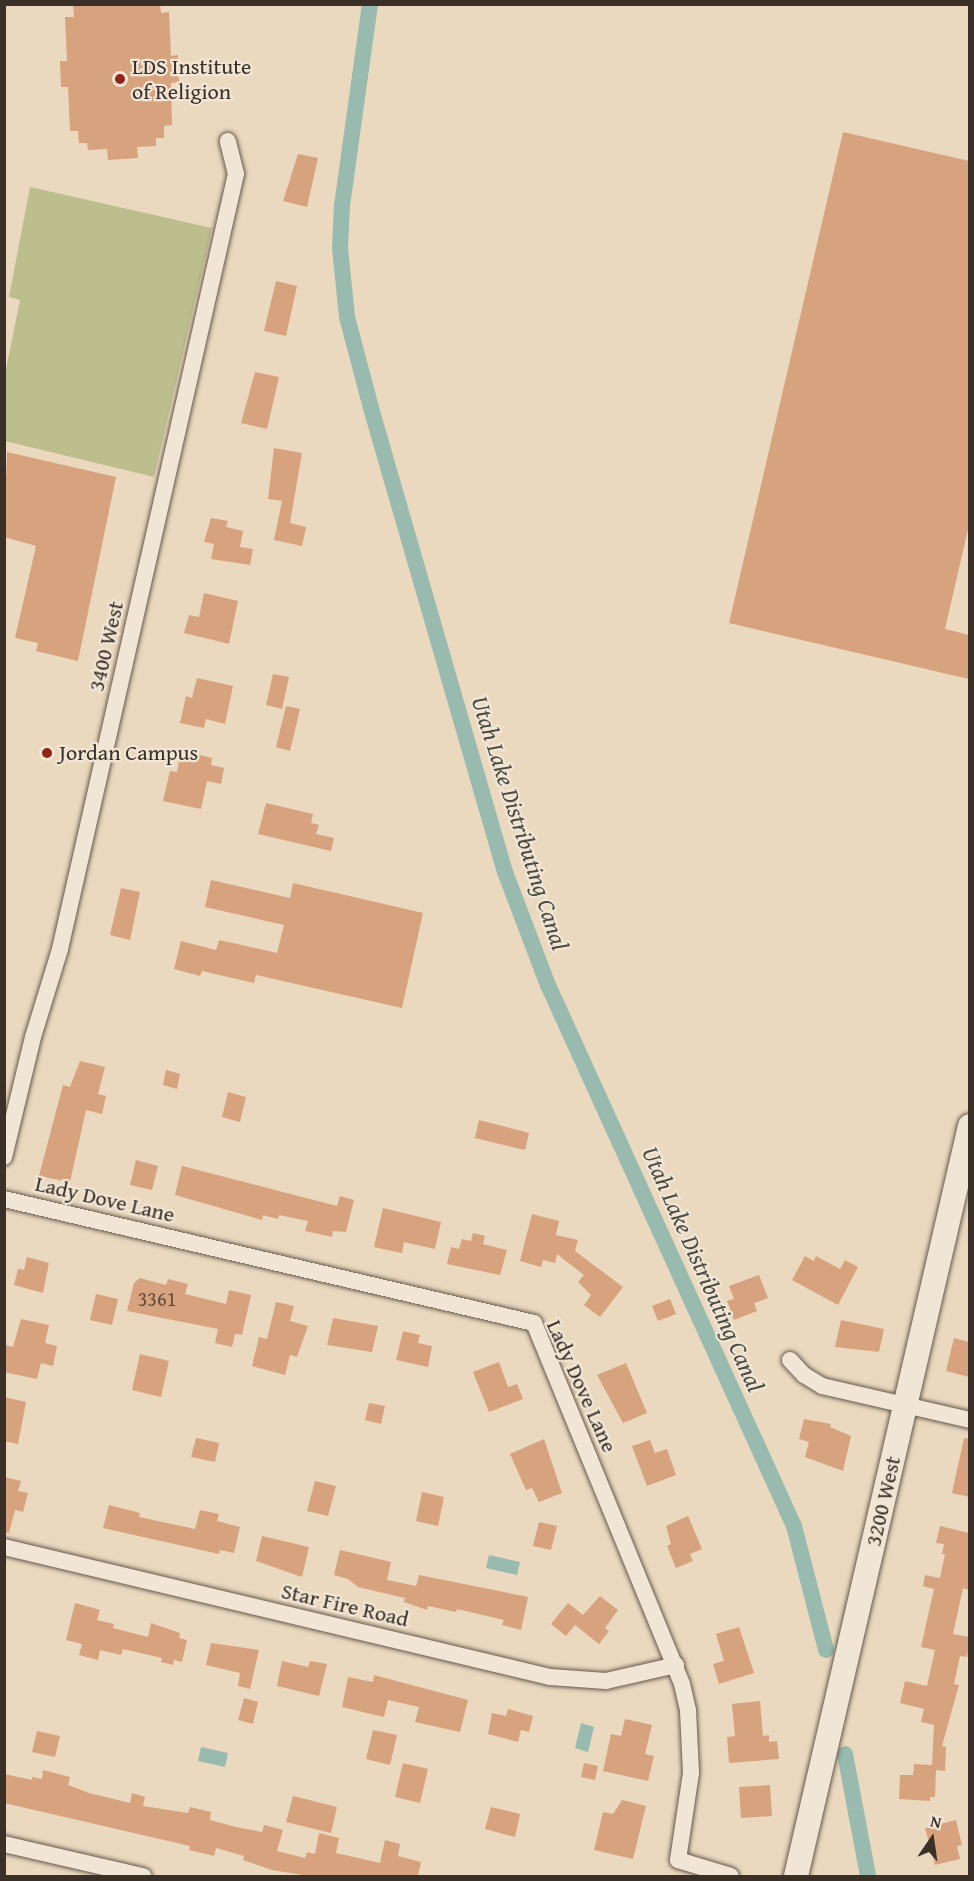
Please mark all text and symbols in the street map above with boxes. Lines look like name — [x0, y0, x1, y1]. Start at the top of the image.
place label: LDS Institute of Religion — [132, 53, 251, 104]
marker: LDS Institute of Religion — [113, 72, 127, 86]
street label: 3400 West — [83, 598, 129, 694]
water label: Utah Lake Distributing Canal — [465, 692, 575, 954]
place label: Jordan Campus — [59, 740, 198, 766]
marker: Jordan Campus — [40, 746, 54, 760]
water label: Utah Lake Distributing Canal — [636, 1142, 770, 1396]
street label: Lady Dove Lane — [33, 1170, 177, 1228]
house number: 3361 — [138, 1286, 176, 1310]
street label: Lady Dove Lane — [541, 1316, 623, 1456]
street label: 3200 West — [860, 1453, 906, 1549]
street label: Star Fire Road — [279, 1578, 411, 1632]
north arrow — [902, 1809, 962, 1869]
text: N — [928, 1809, 944, 1834]

